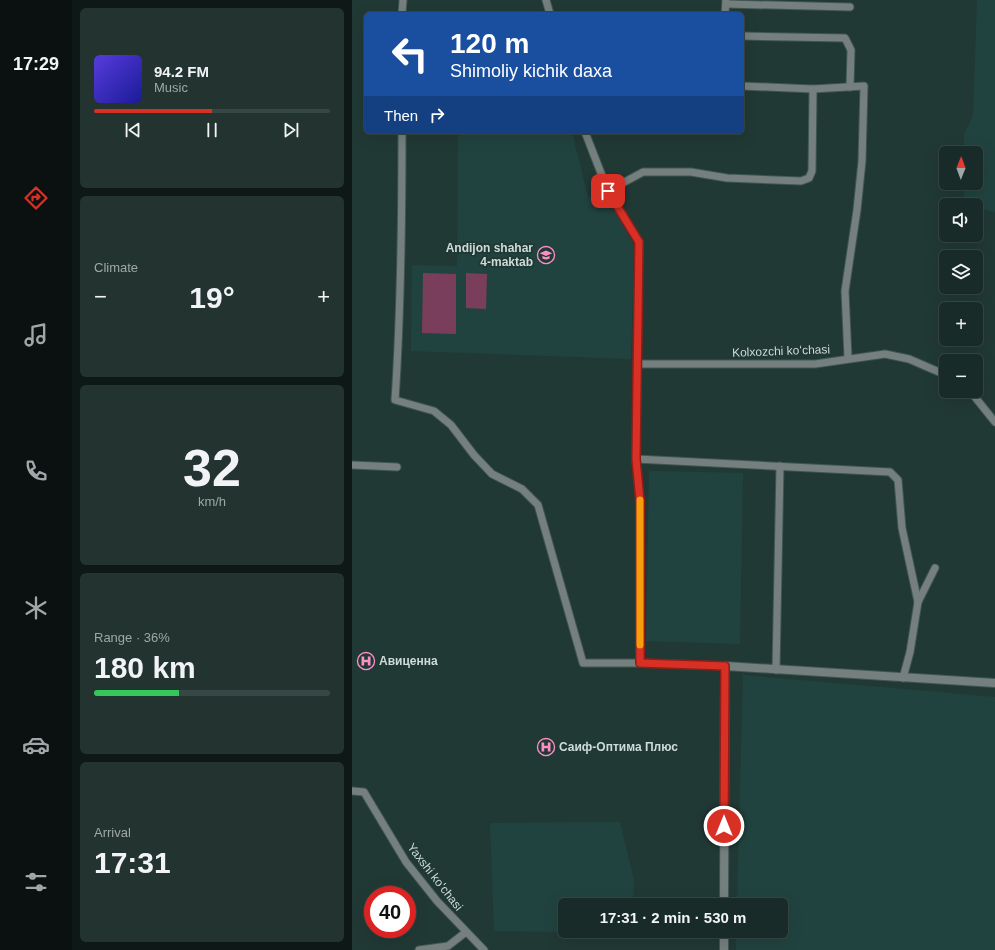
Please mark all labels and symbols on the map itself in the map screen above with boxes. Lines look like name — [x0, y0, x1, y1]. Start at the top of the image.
north arrow — [939, 146, 983, 190]
pin — [591, 174, 625, 208]
place label: Andijon shahar 4-maktab — [446, 241, 533, 269]
school or university icon: Andijon shahar 4-maktab — [536, 245, 556, 265]
street label: Kolxozchi koʻchasi — [732, 342, 830, 360]
hospital icon: Авиценна — [356, 651, 376, 671]
place label: Авиценна — [379, 654, 438, 668]
hospital icon: Саиф-Оптима Плюс — [536, 737, 556, 757]
place label: Саиф-Оптима Плюс — [559, 740, 678, 754]
position arrow — [703, 805, 745, 847]
street label: Yaxshi koʻchasi — [404, 840, 466, 914]
speed limit sign: 40 — [364, 886, 416, 938]

